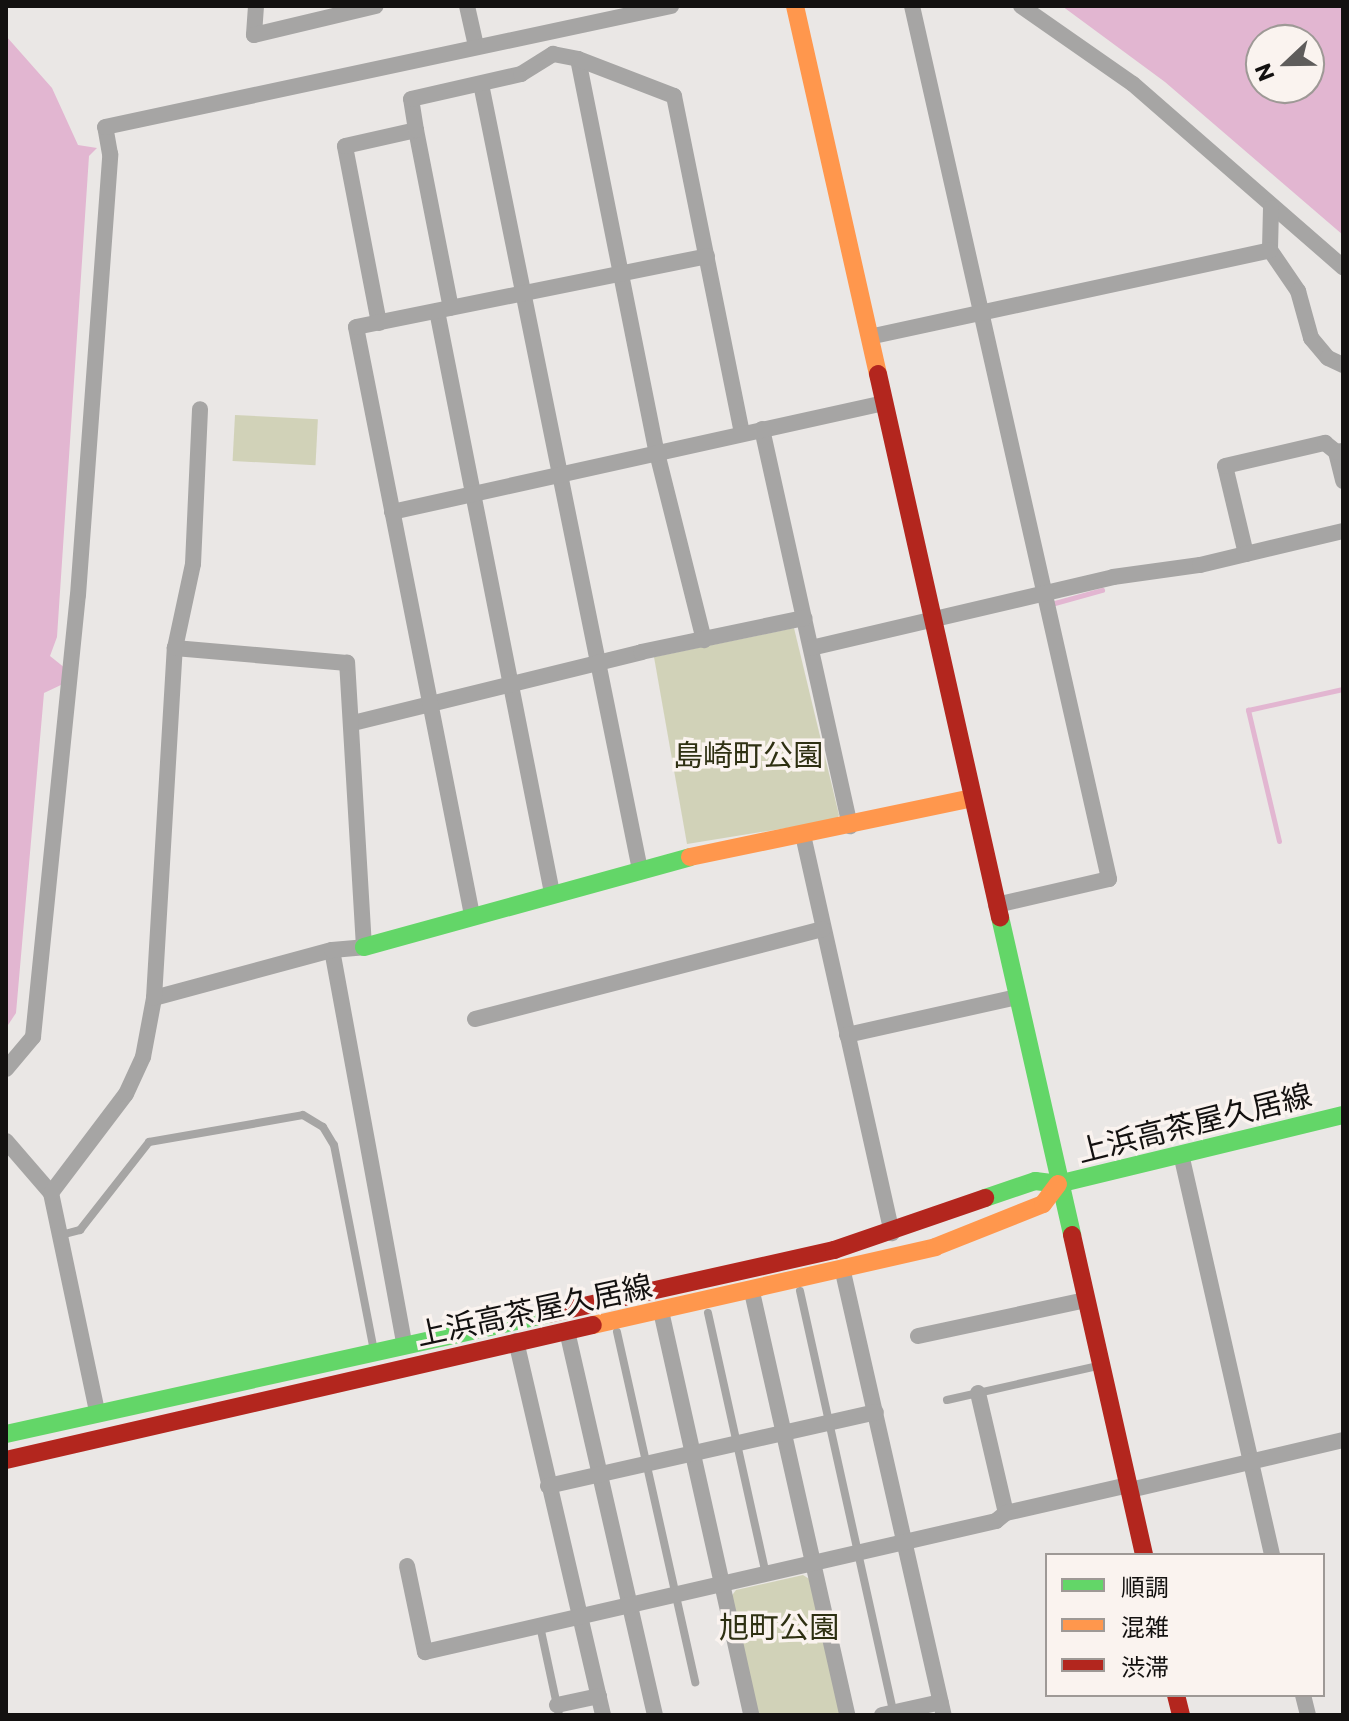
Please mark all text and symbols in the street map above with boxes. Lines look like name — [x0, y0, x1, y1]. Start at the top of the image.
north arrow — [1245, 24, 1325, 104]
text: N — [1249, 60, 1280, 85]
park label: 島崎町公園 — [673, 736, 823, 772]
street label: 上浜高茶屋久居線 — [1073, 1076, 1315, 1168]
street label: 上浜高茶屋久居線 — [413, 1266, 655, 1352]
legend — [1045, 1553, 1325, 1697]
text: 順調 — [1121, 1572, 1169, 1601]
park label: 旭町公園 — [719, 1608, 839, 1644]
text: 混雑 — [1121, 1612, 1169, 1641]
text: 渋滞 — [1121, 1652, 1169, 1681]

